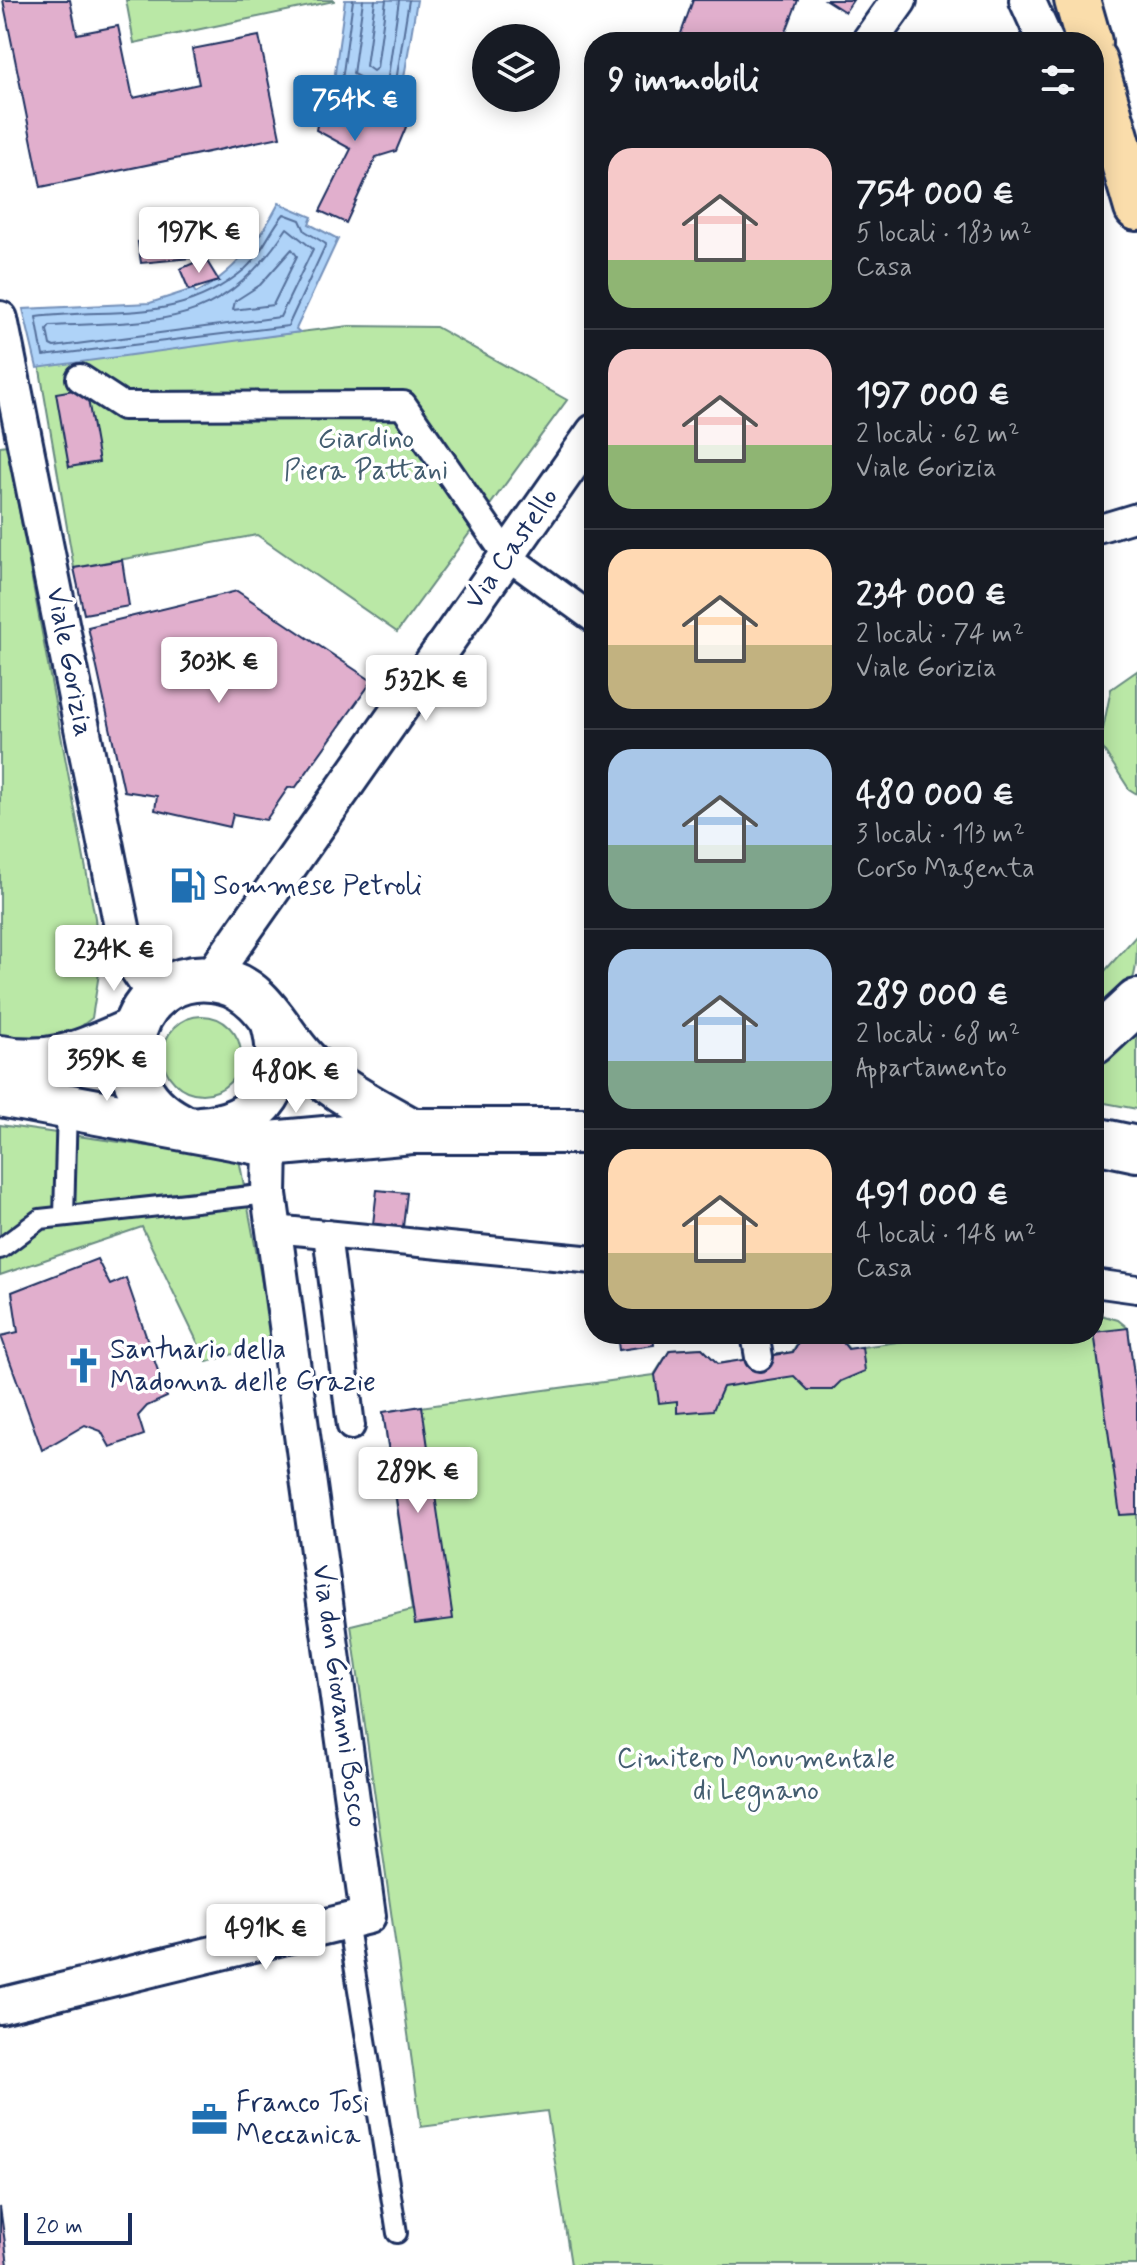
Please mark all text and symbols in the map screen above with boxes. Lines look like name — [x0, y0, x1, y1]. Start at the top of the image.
map controls — [472, 24, 560, 112]
button: layers — [472, 24, 560, 112]
text: 9 immobili — [608, 58, 759, 103]
icon: filters — [1036, 58, 1080, 102]
pin: 754K € — [290, 75, 420, 143]
text: 754K € — [311, 84, 399, 118]
text: 754 000 € — [856, 172, 1014, 217]
icon: home — [672, 180, 768, 276]
pin: 197K € — [134, 207, 264, 275]
text: 197K € — [157, 216, 241, 250]
text: 5 locali · 183 m² — [856, 217, 1032, 251]
text: Casa — [856, 251, 912, 285]
text: 197 000 € — [856, 373, 1010, 418]
icon: home — [672, 381, 768, 477]
text: 2 locali · 62 m² — [856, 418, 1019, 452]
park label: Giardino Piera Pattani — [284, 421, 448, 490]
text: Viale Gorizia — [856, 452, 997, 486]
street label: Via Castello — [456, 481, 568, 617]
text: 234 000 € — [856, 573, 1007, 618]
icon: home — [672, 581, 768, 677]
street label: Viale Gorizia — [36, 584, 102, 740]
text: 2 locali · 74 m² — [856, 618, 1024, 652]
pin: 303K € — [154, 637, 284, 705]
text: 303K € — [179, 646, 259, 680]
text: Viale Gorizia — [856, 652, 997, 686]
pin: 532K € — [361, 655, 491, 723]
text: 532K € — [384, 664, 468, 698]
text: 480 000 € — [856, 773, 1014, 818]
icon: home — [672, 781, 768, 877]
text: 3 locali · 113 m² — [856, 818, 1025, 852]
text: Corso Magenta — [856, 852, 1035, 886]
fuel station icon: Sommese Petroli — [168, 867, 206, 905]
place label: Sommese Petroli — [213, 868, 422, 905]
pin: 234K € — [49, 925, 179, 993]
text: 234K € — [73, 934, 155, 968]
text: 289 000 € — [856, 973, 1009, 1018]
icon: home — [672, 981, 768, 1077]
text: 2 locali · 68 m² — [856, 1018, 1020, 1052]
pin: 359K € — [42, 1035, 172, 1103]
text: 359K € — [66, 1044, 148, 1078]
pin: 480K € — [231, 1047, 361, 1115]
text: Appartamento — [856, 1052, 1007, 1086]
text: 480K € — [252, 1056, 340, 1090]
text: 491 000 € — [856, 1173, 1009, 1218]
icon: home — [672, 1181, 768, 1277]
text: 4 locali · 148 m² — [856, 1218, 1036, 1252]
text: Casa — [856, 1252, 912, 1286]
place label: Santuario della Madonna delle Grazie — [110, 1332, 376, 1401]
church icon: Santuario della Madonna delle Grazie — [65, 1347, 103, 1385]
pin: 289K € — [353, 1447, 483, 1515]
text: 289K € — [376, 1456, 460, 1490]
street label: Via don Giovanni Bosco — [302, 1562, 376, 1830]
park label: Cimitero Monumentale di Legnano — [617, 1741, 895, 1812]
pin: 491K € — [201, 1904, 331, 1972]
text: 491K € — [224, 1913, 308, 1947]
place label: Franco Tosi Meccanica — [236, 2085, 369, 2154]
office icon: Franco Tosi Meccanica — [191, 2100, 229, 2138]
scale bar — [24, 2209, 132, 2245]
text: 20 m — [36, 2213, 83, 2241]

